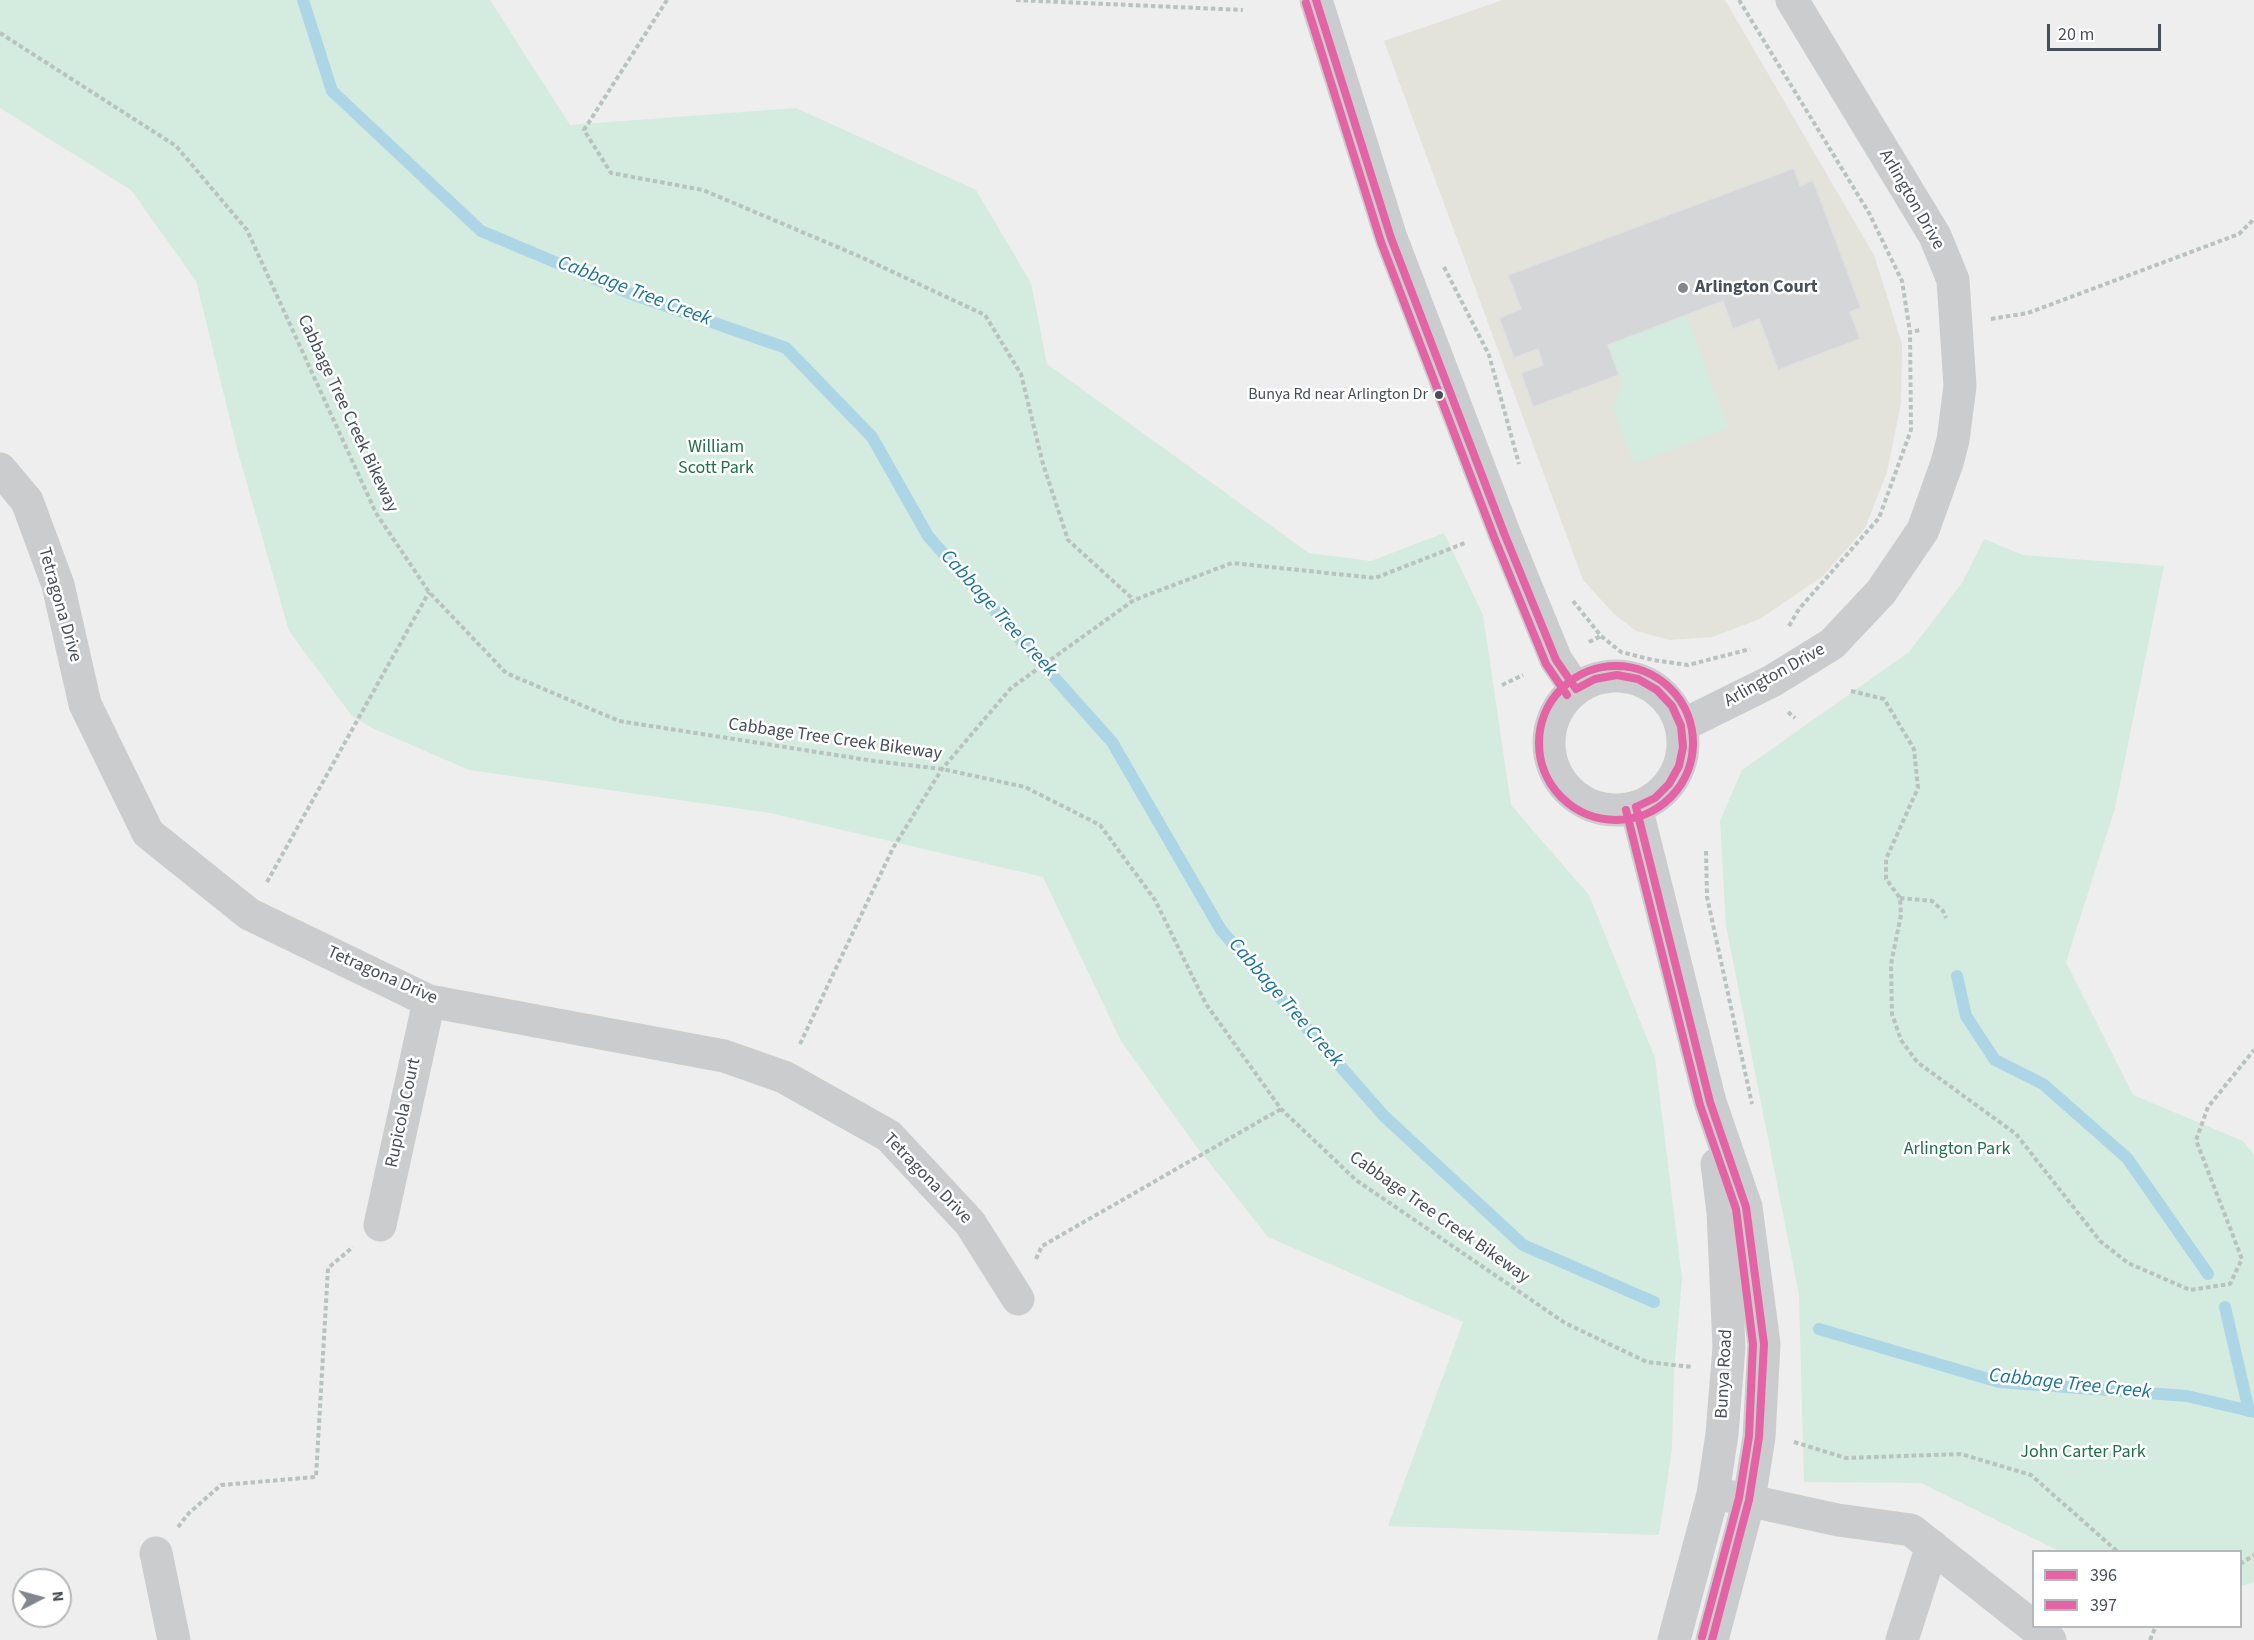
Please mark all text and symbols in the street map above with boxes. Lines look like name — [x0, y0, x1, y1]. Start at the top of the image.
scale bar — [2050, 12, 2164, 50]
text: 20 m — [2058, 22, 2094, 47]
street label: Arlington Drive — [1874, 146, 1948, 254]
water label: Cabbage Tree Creek — [554, 252, 714, 332]
place label: Arlington Court — [1695, 277, 1818, 299]
marker: Arlington Court — [1676, 281, 1690, 295]
street label: Cabbage Tree Creek Bikeway — [292, 312, 402, 516]
place label: Bunya Rd near Arlington Dr — [1248, 385, 1428, 405]
marker: Bunya Rd near Arlington Dr — [1433, 389, 1445, 401]
park label: William Scott Park — [678, 437, 754, 480]
street label: Tetragona Drive — [32, 545, 86, 665]
water label: Cabbage Tree Creek — [935, 545, 1061, 683]
street label: Arlington Drive — [1721, 639, 1829, 713]
street label: Cabbage Tree Creek Bikeway — [727, 714, 943, 766]
water label: Cabbage Tree Creek — [1223, 934, 1347, 1072]
street label: Tetragona Drive — [324, 942, 440, 1010]
street label: Rupicola Court — [382, 1056, 426, 1170]
street label: Tetragona Drive — [878, 1129, 976, 1229]
park label: Arlington Park — [1904, 1139, 2010, 1161]
street label: Cabbage Tree Creek Bikeway — [1345, 1147, 1533, 1289]
street label: Bunya Road — [1712, 1329, 1738, 1419]
water label: Cabbage Tree Creek — [1988, 1365, 2152, 1405]
park label: John Carter Park — [2020, 1442, 2146, 1464]
legend — [2032, 1550, 2242, 1628]
text: 396 — [2090, 1563, 2117, 1588]
north arrow — [12, 1568, 72, 1628]
text: N — [46, 1590, 69, 1603]
text: 397 — [2090, 1593, 2117, 1618]

